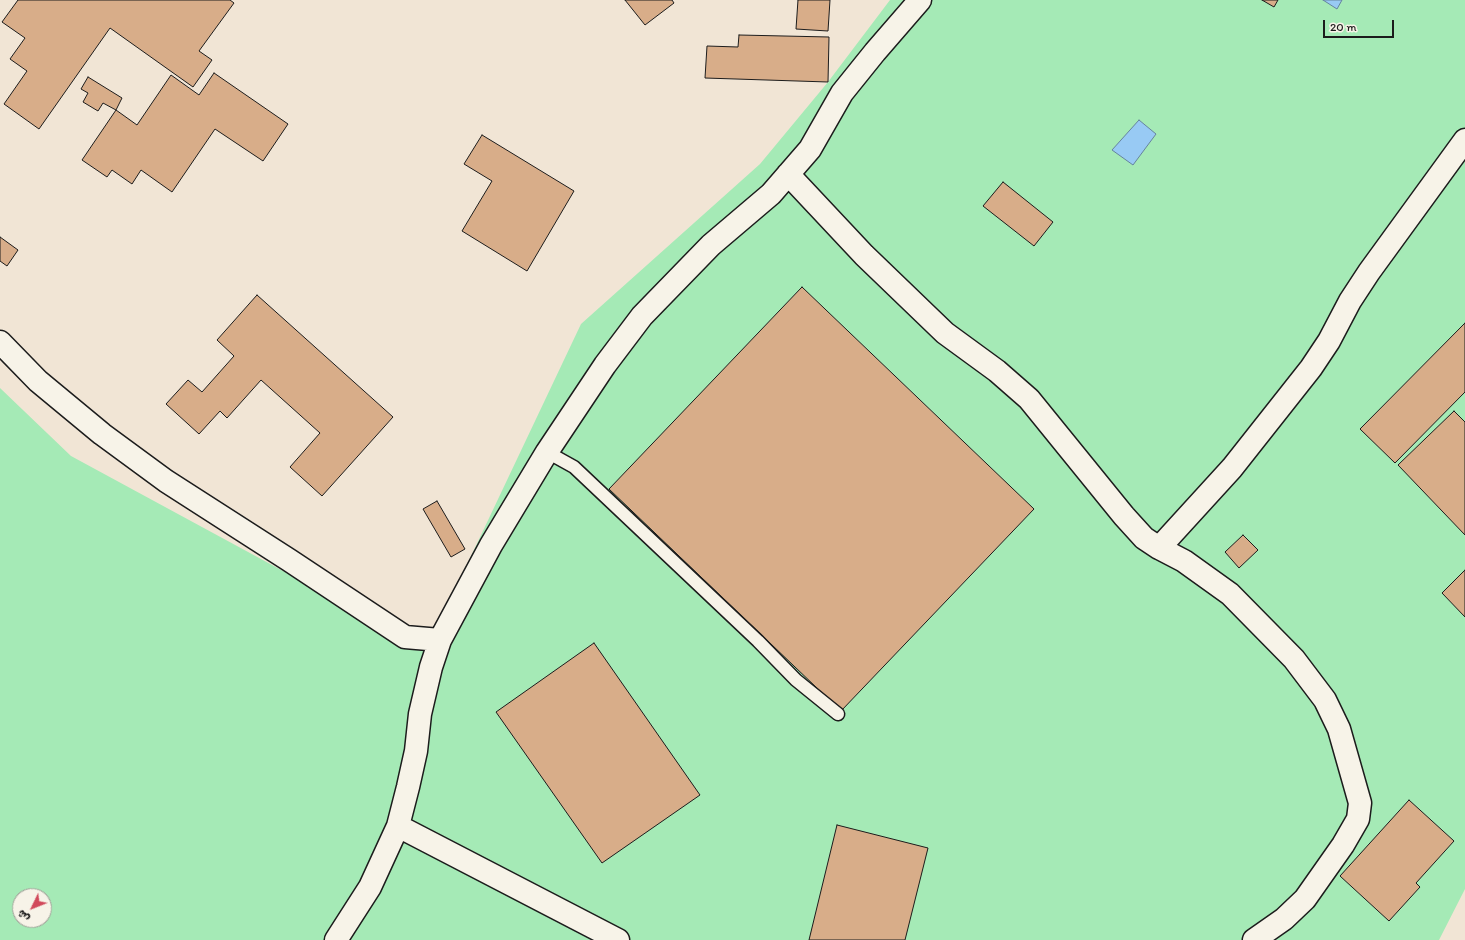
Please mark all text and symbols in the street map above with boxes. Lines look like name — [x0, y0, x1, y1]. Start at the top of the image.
scale bar — [1325, 12, 1396, 38]
text: 20 m — [1330, 20, 1357, 34]
north arrow — [12, 888, 52, 928]
text: ش — [15, 907, 32, 925]

